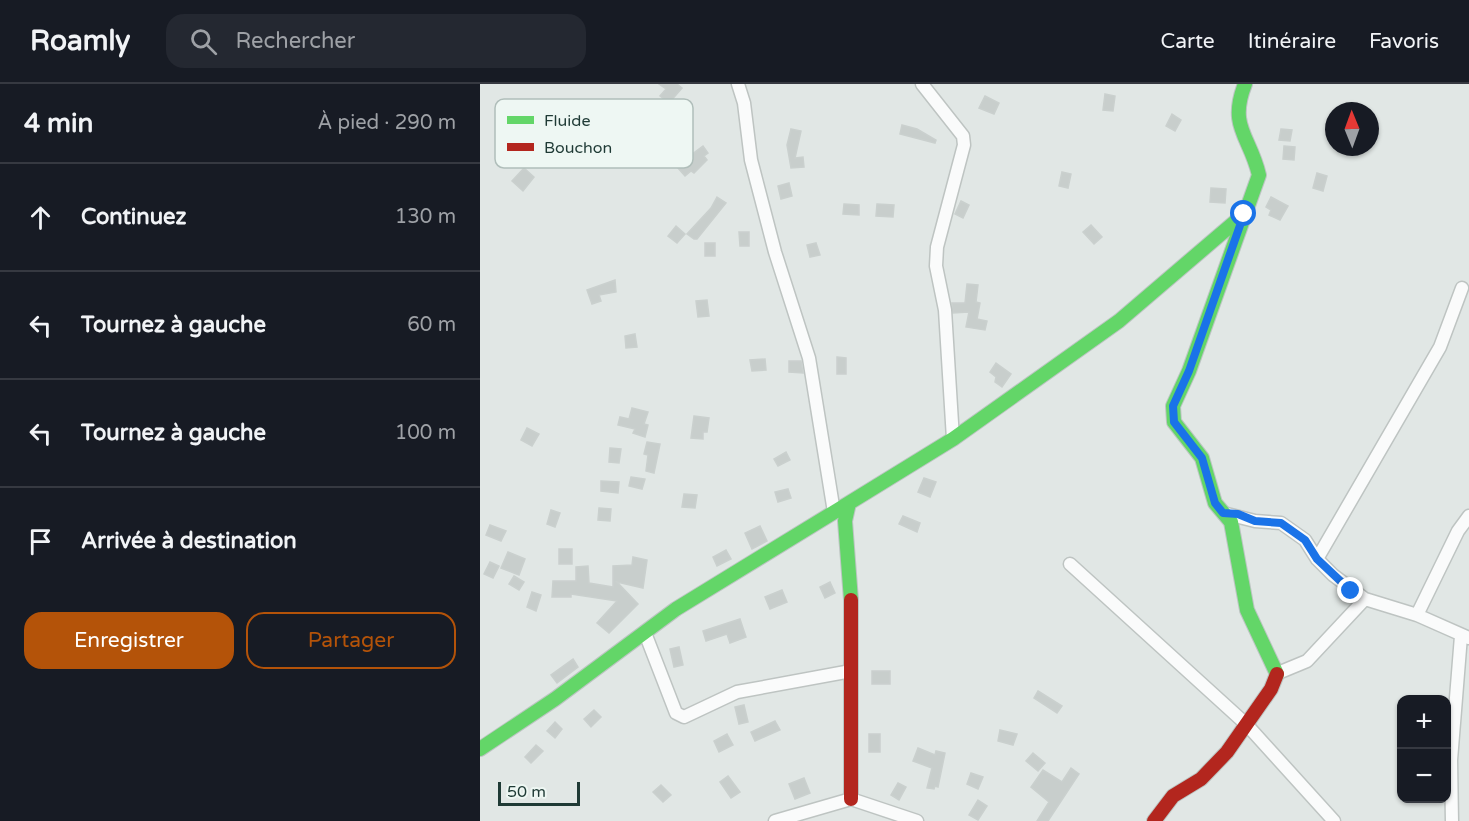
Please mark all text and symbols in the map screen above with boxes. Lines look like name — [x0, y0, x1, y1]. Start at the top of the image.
search box — [166, 14, 586, 68]
text: Roamly — [30, 24, 130, 58]
icon: search — [187, 25, 220, 58]
text: Rechercher — [235, 28, 355, 54]
text: Carte — [1161, 29, 1215, 54]
text: Itinéraire — [1248, 29, 1336, 54]
text: Favoris — [1369, 29, 1439, 54]
legend — [495, 99, 693, 168]
north arrow — [1325, 102, 1379, 156]
text: 4 min — [24, 108, 93, 139]
text: À pied · 290 m — [318, 111, 456, 135]
text: Fluide — [544, 111, 590, 131]
text: Bouchon — [544, 138, 612, 158]
route start — [1230, 200, 1256, 226]
icon: ahead — [24, 201, 57, 234]
text: Continuez — [81, 204, 186, 230]
text: 130 m — [395, 205, 456, 229]
icon: left — [24, 309, 57, 342]
text: Tournez à gauche — [81, 312, 266, 338]
text: 60 m — [407, 313, 456, 337]
icon: left — [24, 417, 57, 450]
text: Tournez à gauche — [81, 420, 266, 446]
text: 100 m — [395, 421, 456, 445]
icon: arrive — [24, 525, 57, 558]
text: Arrivée à destination — [81, 528, 297, 554]
route end — [1337, 577, 1363, 603]
button: Enregistrer — [24, 612, 234, 669]
button: Partager — [246, 612, 456, 669]
map controls — [1397, 695, 1451, 803]
button: + — [1397, 695, 1451, 749]
button: − — [1397, 749, 1451, 803]
scale bar — [498, 779, 580, 806]
text: 50 m — [507, 782, 546, 802]

